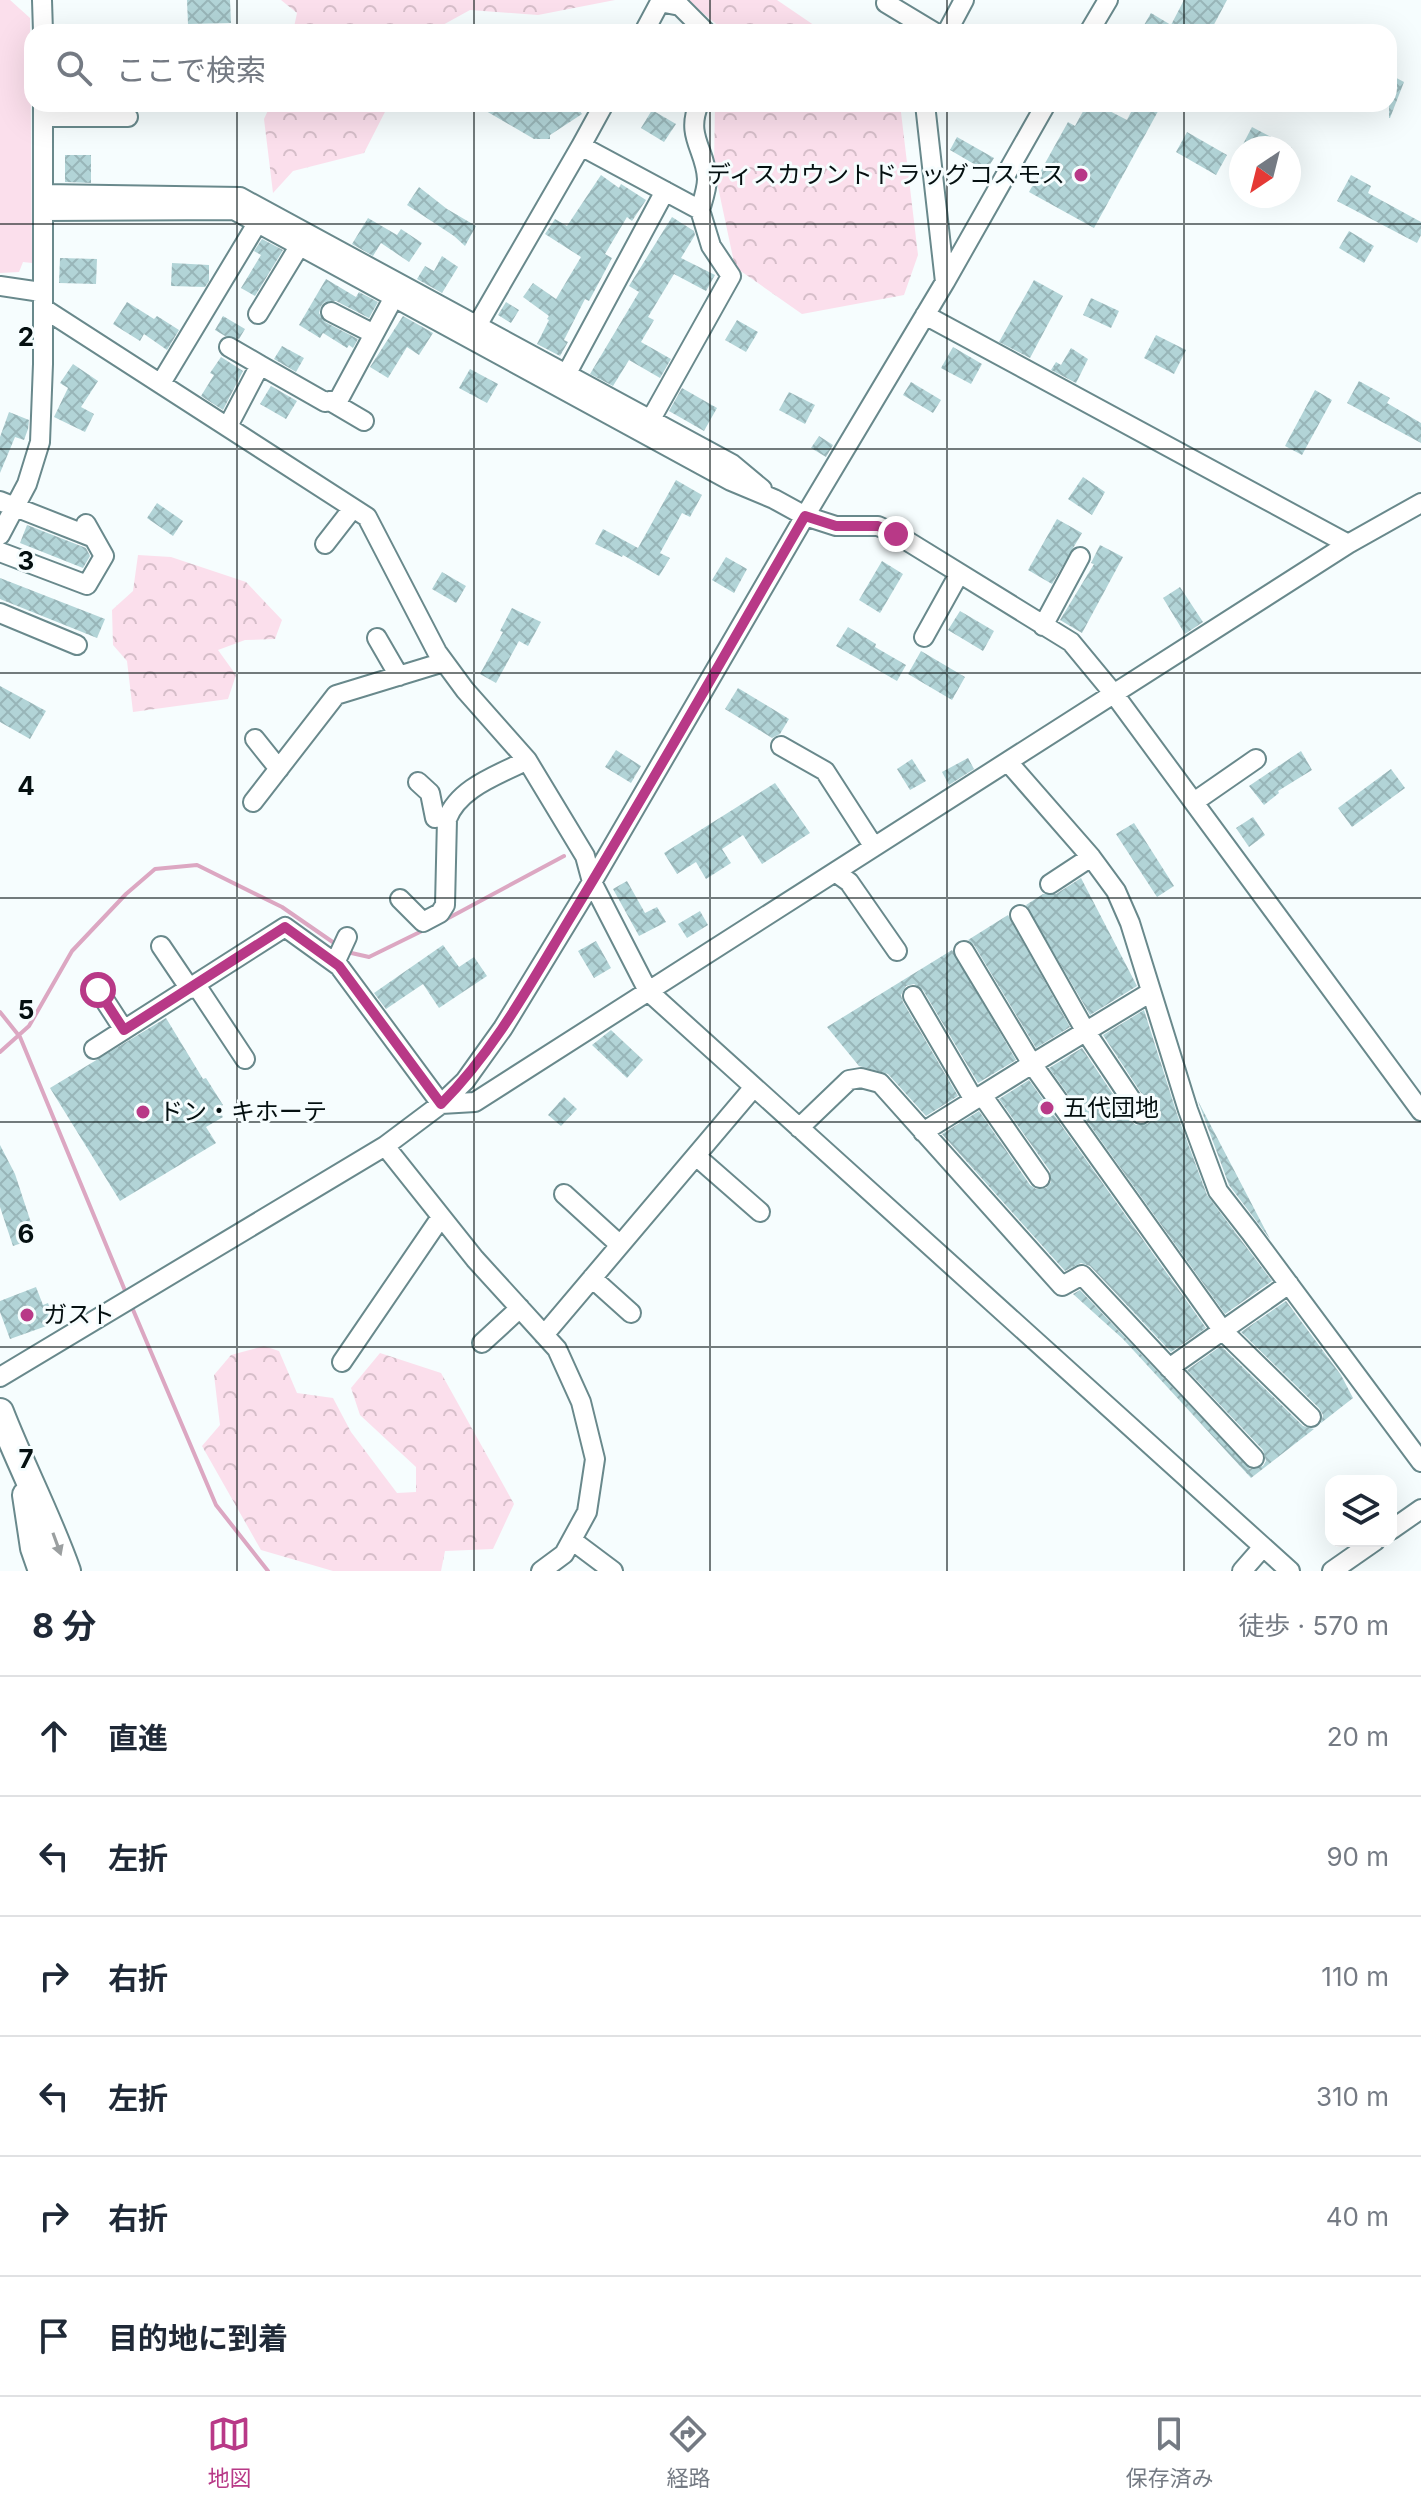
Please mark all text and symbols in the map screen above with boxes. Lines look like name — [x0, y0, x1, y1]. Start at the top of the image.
search box — [24, 24, 1397, 112]
icon: search — [52, 46, 96, 90]
text: ここで検索 — [116, 52, 266, 88]
north arrow — [1229, 136, 1301, 208]
place label: ディスカウントドラッグコスモス — [707, 160, 1065, 189]
marker: ディスカウントドラッグコスモス — [1072, 166, 1090, 184]
text: 2 — [18, 321, 34, 352]
route end — [878, 516, 914, 552]
text: 3 — [18, 545, 34, 576]
text: 4 — [17, 770, 35, 801]
route start — [80, 972, 116, 1008]
text: 5 — [18, 994, 34, 1025]
place label: 五代団地 — [1063, 1093, 1159, 1122]
place label: ドン・キホーテ — [159, 1097, 327, 1126]
marker: 五代団地 — [1038, 1099, 1056, 1117]
marker: ドン・キホーテ — [134, 1103, 152, 1121]
text: 6 — [18, 1218, 34, 1249]
place label: ガスト — [43, 1300, 115, 1329]
marker: ガスト — [18, 1306, 36, 1324]
text: 7 — [18, 1443, 34, 1474]
map controls — [1325, 1475, 1397, 1547]
button: layers — [1325, 1475, 1397, 1547]
one-way arrow — [52, 1532, 64, 1556]
text: 8 分 — [32, 1605, 96, 1646]
text: 徒歩 · 570 m — [1238, 1610, 1389, 1641]
icon: ahead — [32, 1714, 76, 1758]
text: 直進 — [108, 1720, 168, 1756]
text: 20 m — [1327, 1721, 1389, 1752]
icon: left — [32, 1834, 76, 1878]
text: 左折 — [108, 1840, 168, 1876]
text: 90 m — [1326, 1841, 1389, 1872]
icon: right — [32, 1954, 76, 1998]
text: 右折 — [108, 1960, 168, 1996]
text: 110 m — [1321, 1961, 1389, 1992]
icon: left — [32, 2074, 76, 2118]
text: 左折 — [108, 2080, 168, 2116]
text: 310 m — [1316, 2081, 1389, 2112]
icon: right — [32, 2194, 76, 2238]
text: 右折 — [108, 2200, 168, 2236]
text: 40 m — [1326, 2201, 1389, 2232]
icon: arrive — [32, 2314, 76, 2358]
text: 目的地に到着 — [108, 2320, 288, 2356]
tab: 地図 — [207, 2412, 252, 2492]
tab: 経路 — [666, 2412, 711, 2492]
tab: 保存済み — [1125, 2412, 1214, 2492]

